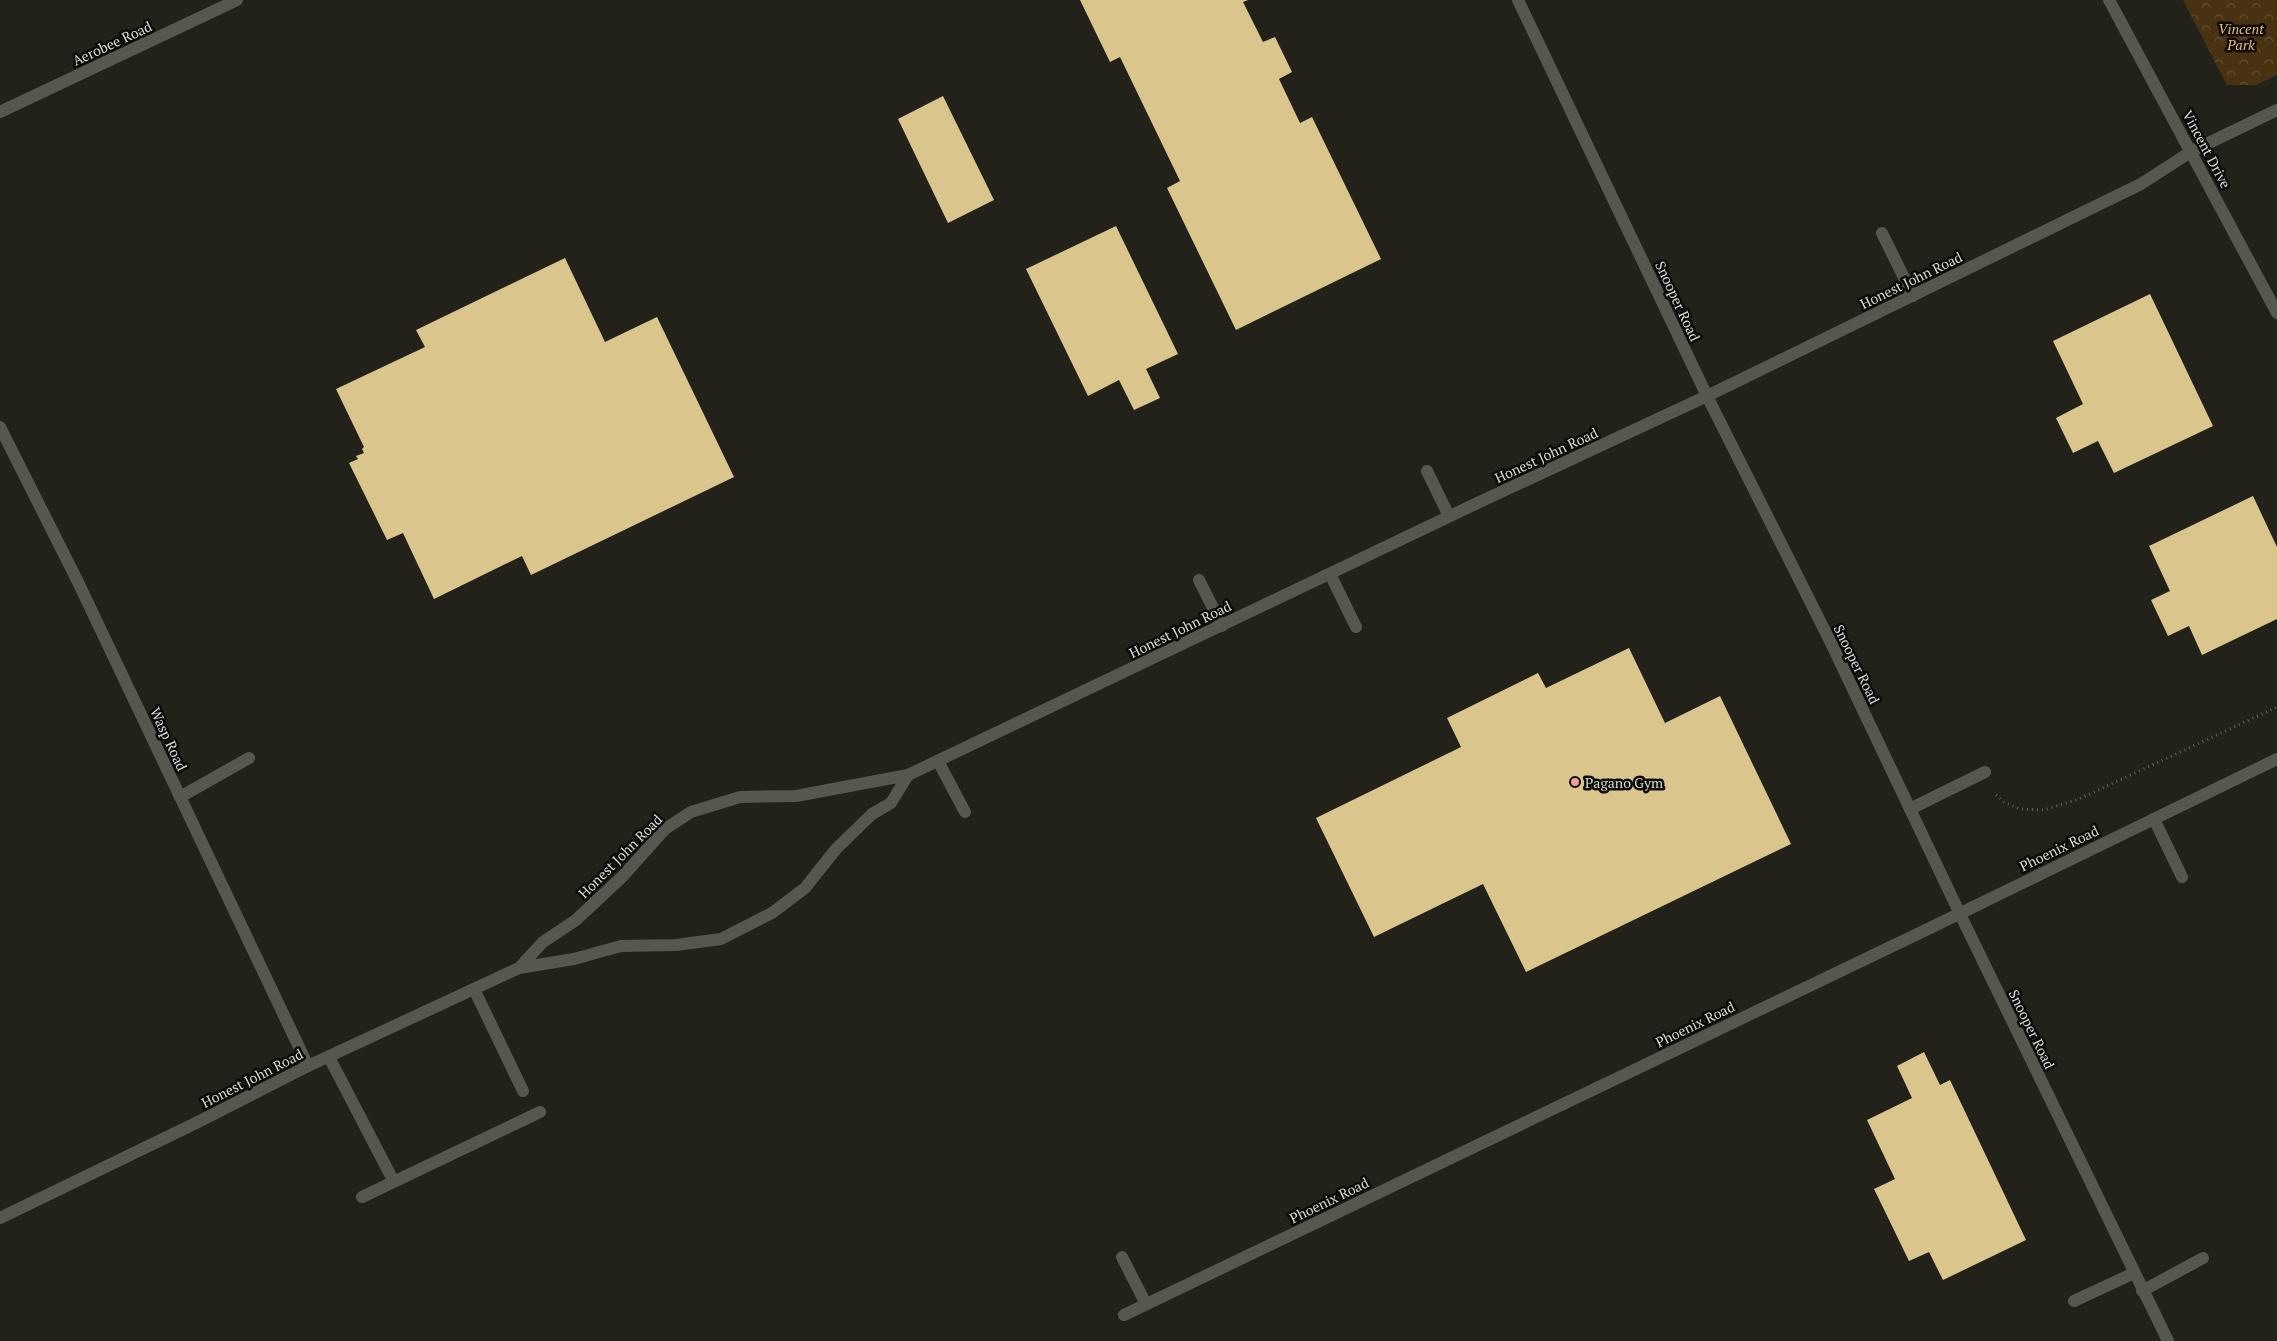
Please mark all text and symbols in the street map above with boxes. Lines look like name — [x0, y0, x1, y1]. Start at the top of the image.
street label: Aerobee Road — [69, 16, 155, 70]
park label: Vincent Park — [2218, 19, 2264, 54]
street label: Vincent Drive — [2178, 107, 2236, 191]
street label: Honest John Road — [1857, 247, 1966, 313]
street label: Snooper Road — [1651, 258, 1705, 344]
street label: Honest John Road — [1491, 423, 1601, 487]
street label: Honest John Road — [1126, 596, 1235, 662]
street label: Snooper Road — [1830, 621, 1885, 707]
street label: Wasp Road — [146, 704, 192, 774]
place label: Pagano Gym — [1585, 773, 1663, 792]
marker: Pagano Gym — [1569, 776, 1581, 788]
street label: Honest John Road — [574, 810, 666, 902]
street label: Phoenix Road — [2016, 821, 2102, 875]
street label: Snooper Road — [2005, 986, 2060, 1072]
street label: Phoenix Road — [1652, 997, 1738, 1051]
street label: Honest John Road — [198, 1044, 306, 1112]
street label: Phoenix Road — [1286, 1173, 1372, 1227]

